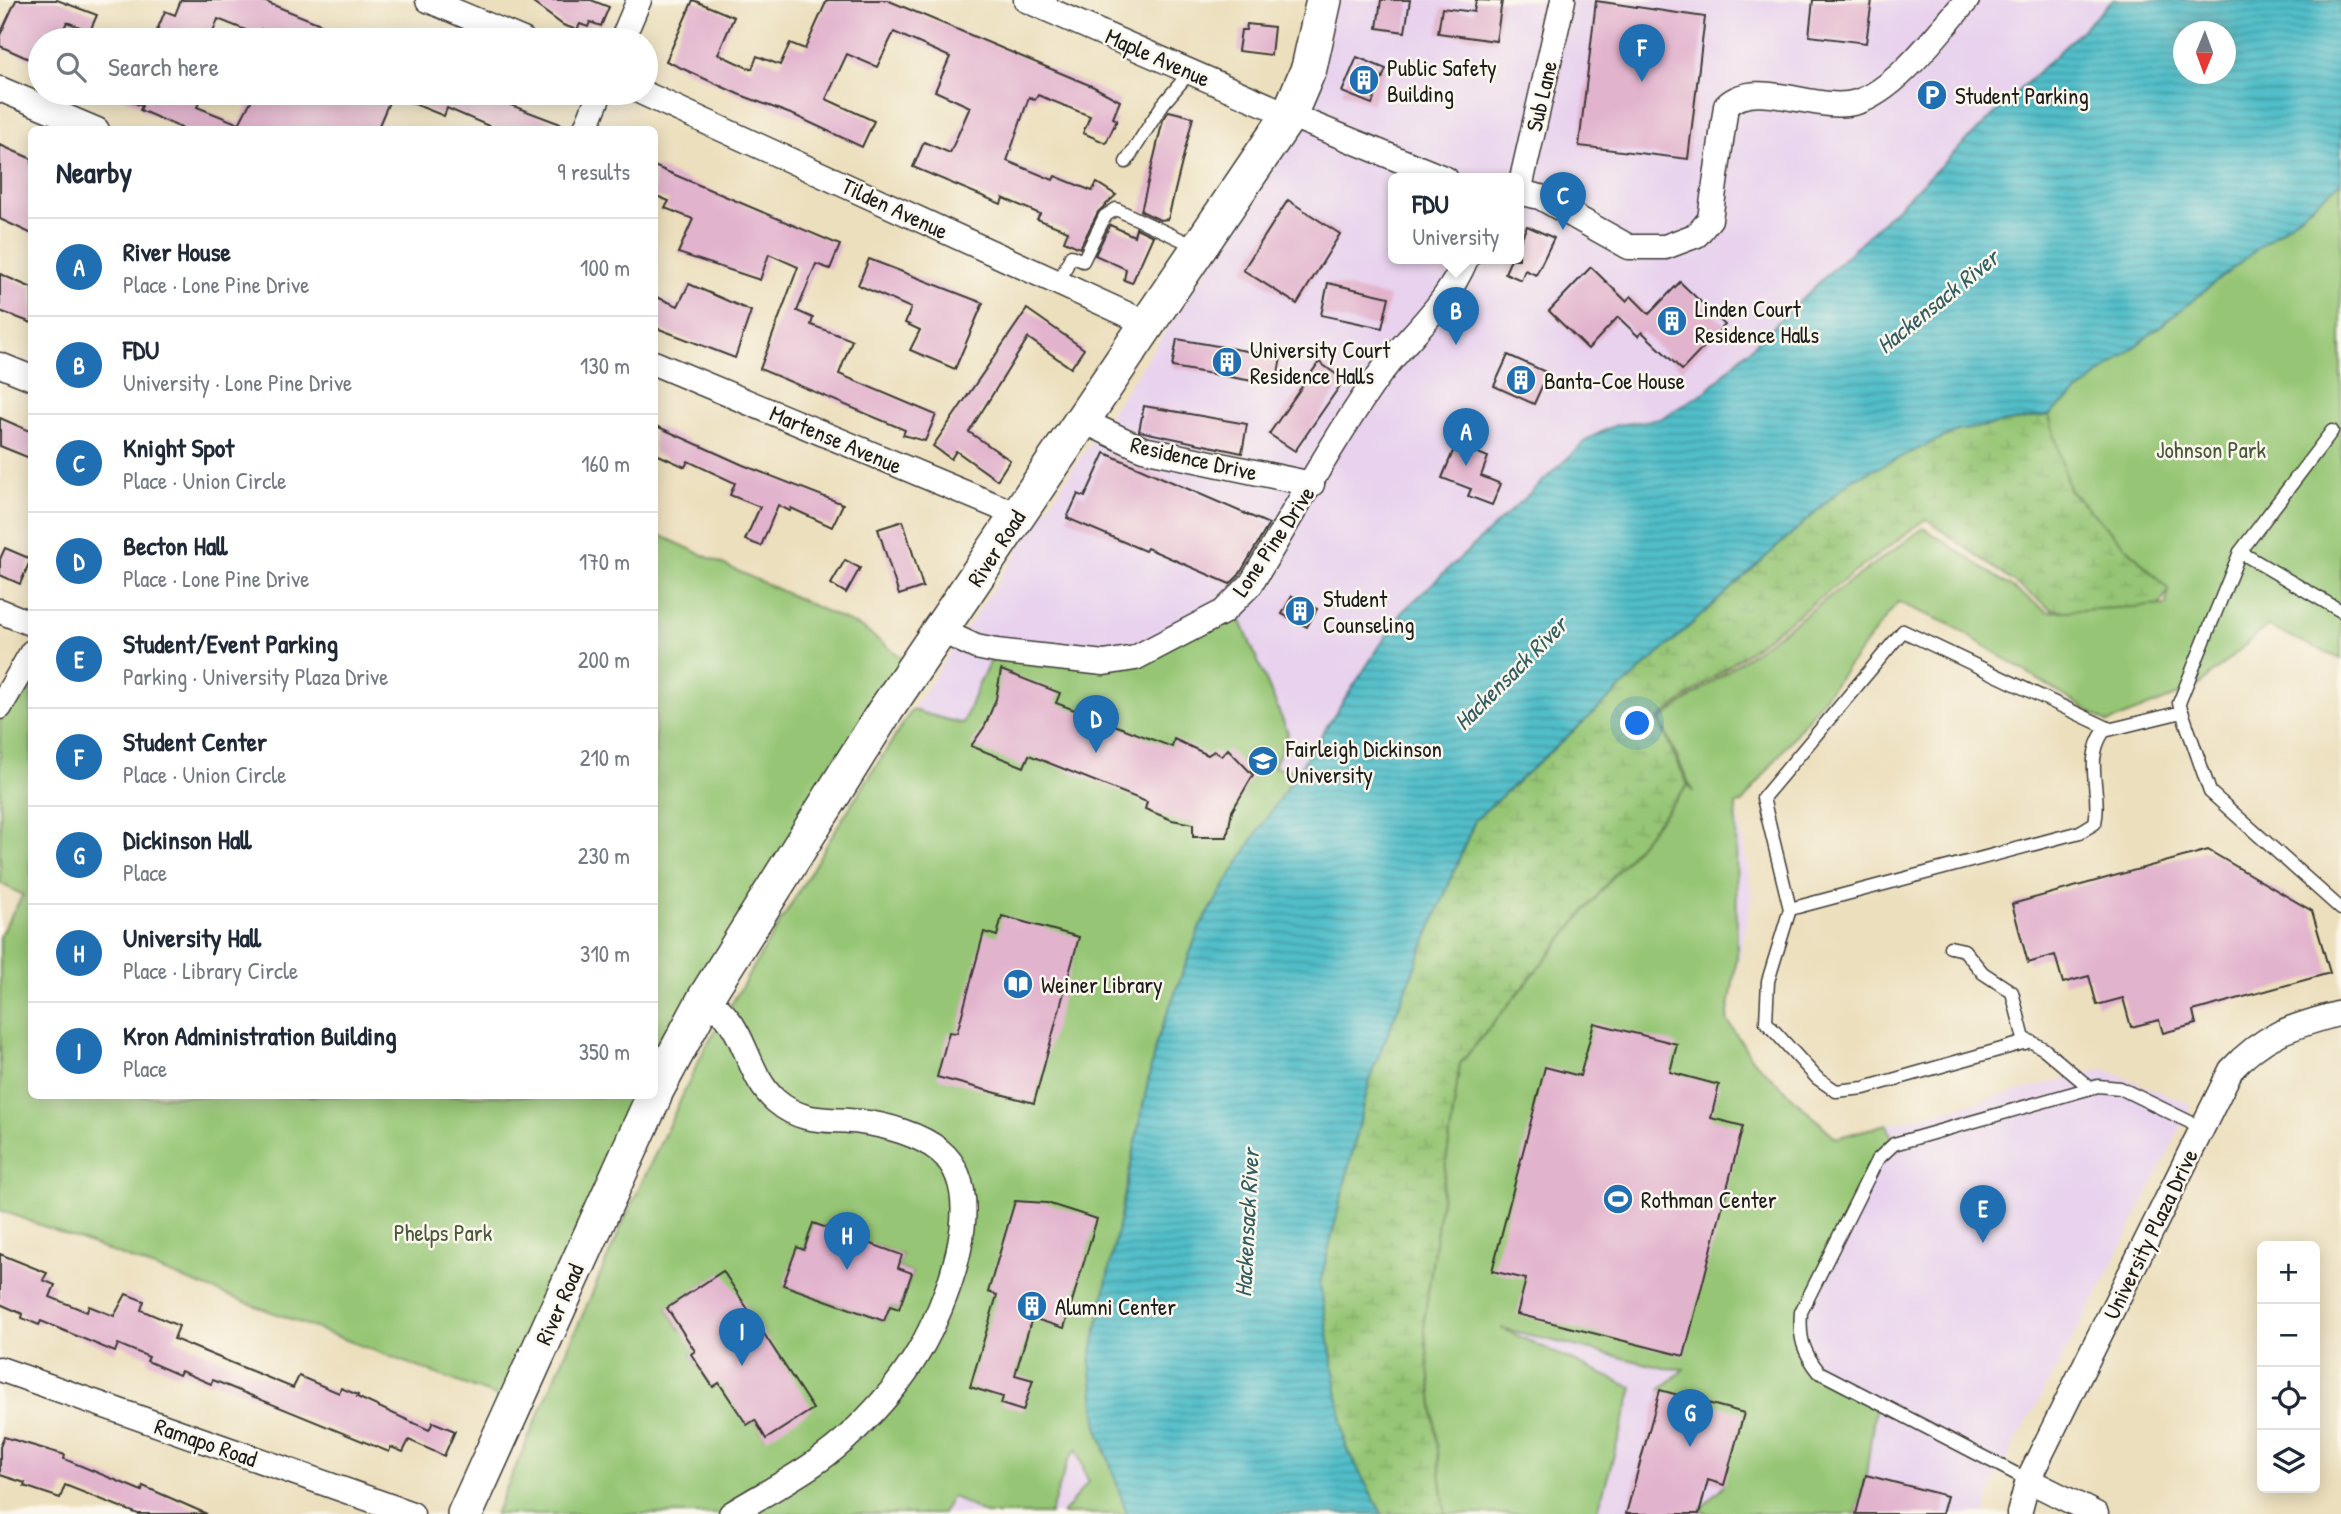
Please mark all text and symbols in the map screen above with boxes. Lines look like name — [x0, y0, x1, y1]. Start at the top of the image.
street label: Maple Avenue — [1101, 20, 1215, 94]
north arrow — [2173, 21, 2236, 84]
pin: F — [1619, 24, 1665, 82]
search box — [28, 28, 658, 105]
icon: search — [52, 48, 90, 86]
text: Search here — [108, 49, 219, 84]
place label: Public Safety Building — [1387, 52, 1497, 109]
street label: Sub Lane — [1518, 58, 1564, 134]
building icon: Public Safety Building — [1347, 63, 1381, 97]
parking icon: Student Parking — [1915, 78, 1949, 112]
place label: Student Parking — [1955, 80, 2089, 111]
text: Nearby — [56, 152, 132, 192]
text: 9 results — [557, 156, 630, 187]
street label: Tilden Avenue — [837, 170, 953, 246]
pin: C — [1540, 172, 1586, 230]
popup — [1388, 173, 1524, 264]
text: FDU — [1412, 186, 1449, 221]
text: University — [1412, 221, 1500, 252]
text: River House — [123, 234, 231, 269]
water label: Hackensack River — [1869, 240, 2007, 360]
text: A — [73, 252, 85, 283]
text: 100 m — [580, 252, 630, 283]
text: Place · Lone Pine Drive — [123, 269, 309, 300]
pin: B — [1433, 287, 1479, 345]
place label: Linden Court Residence Halls — [1695, 293, 1819, 350]
building icon: Linden Court Residence Halls — [1655, 304, 1689, 338]
text: FDU — [123, 332, 159, 367]
place label: University Court Residence Halls — [1250, 334, 1391, 391]
building icon: University Court Residence Halls — [1210, 345, 1244, 379]
text: B — [73, 350, 85, 381]
text: 130 m — [580, 350, 630, 381]
building icon: Banta-Coe House — [1504, 363, 1538, 397]
place label: Banta-Coe House — [1544, 365, 1685, 396]
text: University · Lone Pine Drive — [123, 367, 352, 398]
street label: Martense Avenue — [765, 397, 907, 481]
pin: A — [1443, 408, 1489, 466]
street label: Residence Drive — [1128, 428, 1260, 488]
text: Knight Spot — [123, 430, 234, 465]
park label: Johnson Park — [2156, 434, 2267, 465]
text: C — [73, 448, 85, 479]
text: 160 m — [581, 448, 630, 479]
text: Place · Union Circle — [123, 465, 286, 496]
street label: Lone Pine Drive — [1225, 480, 1321, 602]
street label: River Road — [960, 504, 1032, 592]
text: Becton Hall — [123, 528, 227, 563]
text: D — [74, 546, 84, 577]
text: 170 m — [579, 546, 630, 577]
text: Place · Lone Pine Drive — [123, 563, 309, 594]
place label: Student Counseling — [1323, 583, 1414, 640]
building icon: Student Counseling — [1283, 594, 1317, 628]
water label: Hackensack River — [1446, 607, 1576, 737]
text: Student/Event Parking — [123, 626, 338, 661]
text: E — [74, 644, 84, 675]
text: 200 m — [578, 644, 630, 675]
text: Parking · University Plaza Drive — [123, 661, 388, 692]
pin: D — [1073, 695, 1119, 753]
your location — [1620, 706, 1654, 740]
text: Student Center — [123, 724, 267, 759]
place label: Fairleigh Dickinson University — [1285, 733, 1442, 790]
text: F — [75, 742, 83, 773]
text: 210 m — [580, 742, 630, 773]
school or university icon: Fairleigh Dickinson University — [1246, 744, 1280, 778]
text: Place · Union Circle — [123, 759, 286, 790]
text: Dickinson Hall — [123, 822, 251, 857]
text: G — [73, 840, 85, 871]
text: 230 m — [578, 840, 630, 871]
text: Place — [123, 857, 167, 888]
text: University Hall — [123, 920, 261, 955]
text: H — [74, 938, 84, 969]
text: 310 m — [580, 938, 630, 969]
text: Place · Library Circle — [123, 955, 298, 986]
library icon: Weiner Library — [1001, 967, 1035, 1001]
place label: Weiner Library — [1041, 969, 1163, 1000]
text: Kron Administration Building — [123, 1018, 396, 1053]
text: I — [76, 1036, 82, 1067]
text: 350 m — [579, 1036, 630, 1067]
text: Place — [123, 1053, 167, 1084]
street label: University Plaza Drive — [2095, 1144, 2205, 1324]
water label: Hackensack River — [1226, 1145, 1266, 1298]
sports icon: Rothman Center — [1601, 1182, 1635, 1216]
place label: Rothman Center — [1641, 1184, 1777, 1215]
pin: E — [1960, 1185, 2006, 1243]
pin: H — [824, 1212, 870, 1270]
park label: Phelps Park — [394, 1217, 493, 1248]
map controls — [2257, 1241, 2320, 1493]
button: + — [2257, 1241, 2320, 1304]
street label: River Road — [527, 1258, 591, 1349]
building icon: Alumni Center — [1015, 1289, 1049, 1323]
place label: Alumni Center — [1055, 1291, 1176, 1322]
button: − — [2257, 1304, 2320, 1367]
pin: I — [719, 1308, 765, 1366]
button: locate — [2257, 1367, 2320, 1430]
pin: G — [1667, 1389, 1713, 1447]
street label: Ramapo Road — [151, 1410, 261, 1474]
button: layers — [2257, 1430, 2320, 1493]

